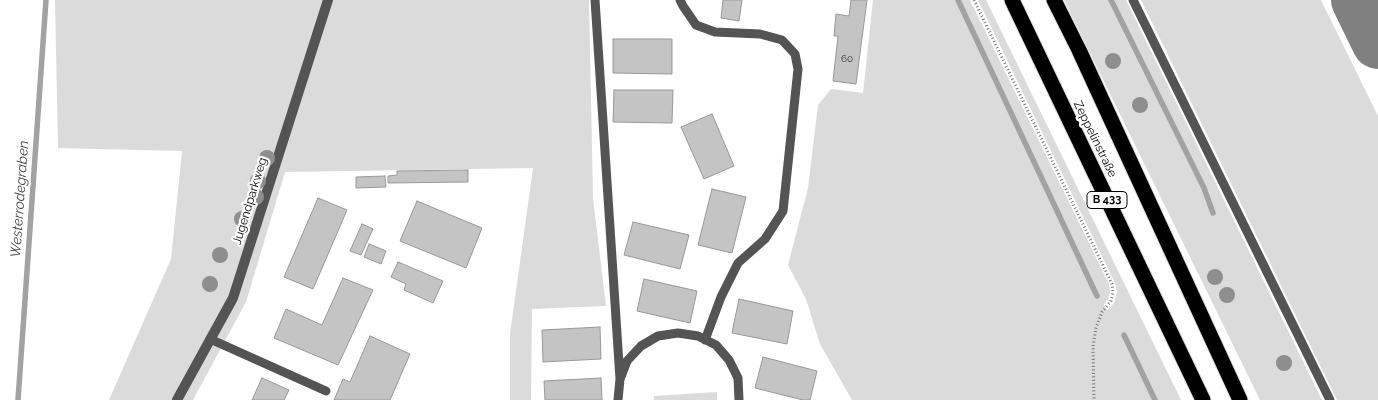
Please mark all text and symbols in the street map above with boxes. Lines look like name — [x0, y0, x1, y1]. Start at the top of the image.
house number: 60 — [841, 53, 853, 65]
street label: Zeppelinstraße — [1070, 98, 1120, 180]
water label: Westerrodegraben — [8, 140, 32, 258]
street label: Jugendparkweg — [230, 156, 270, 246]
road number: B 433 — [1087, 192, 1127, 208]

